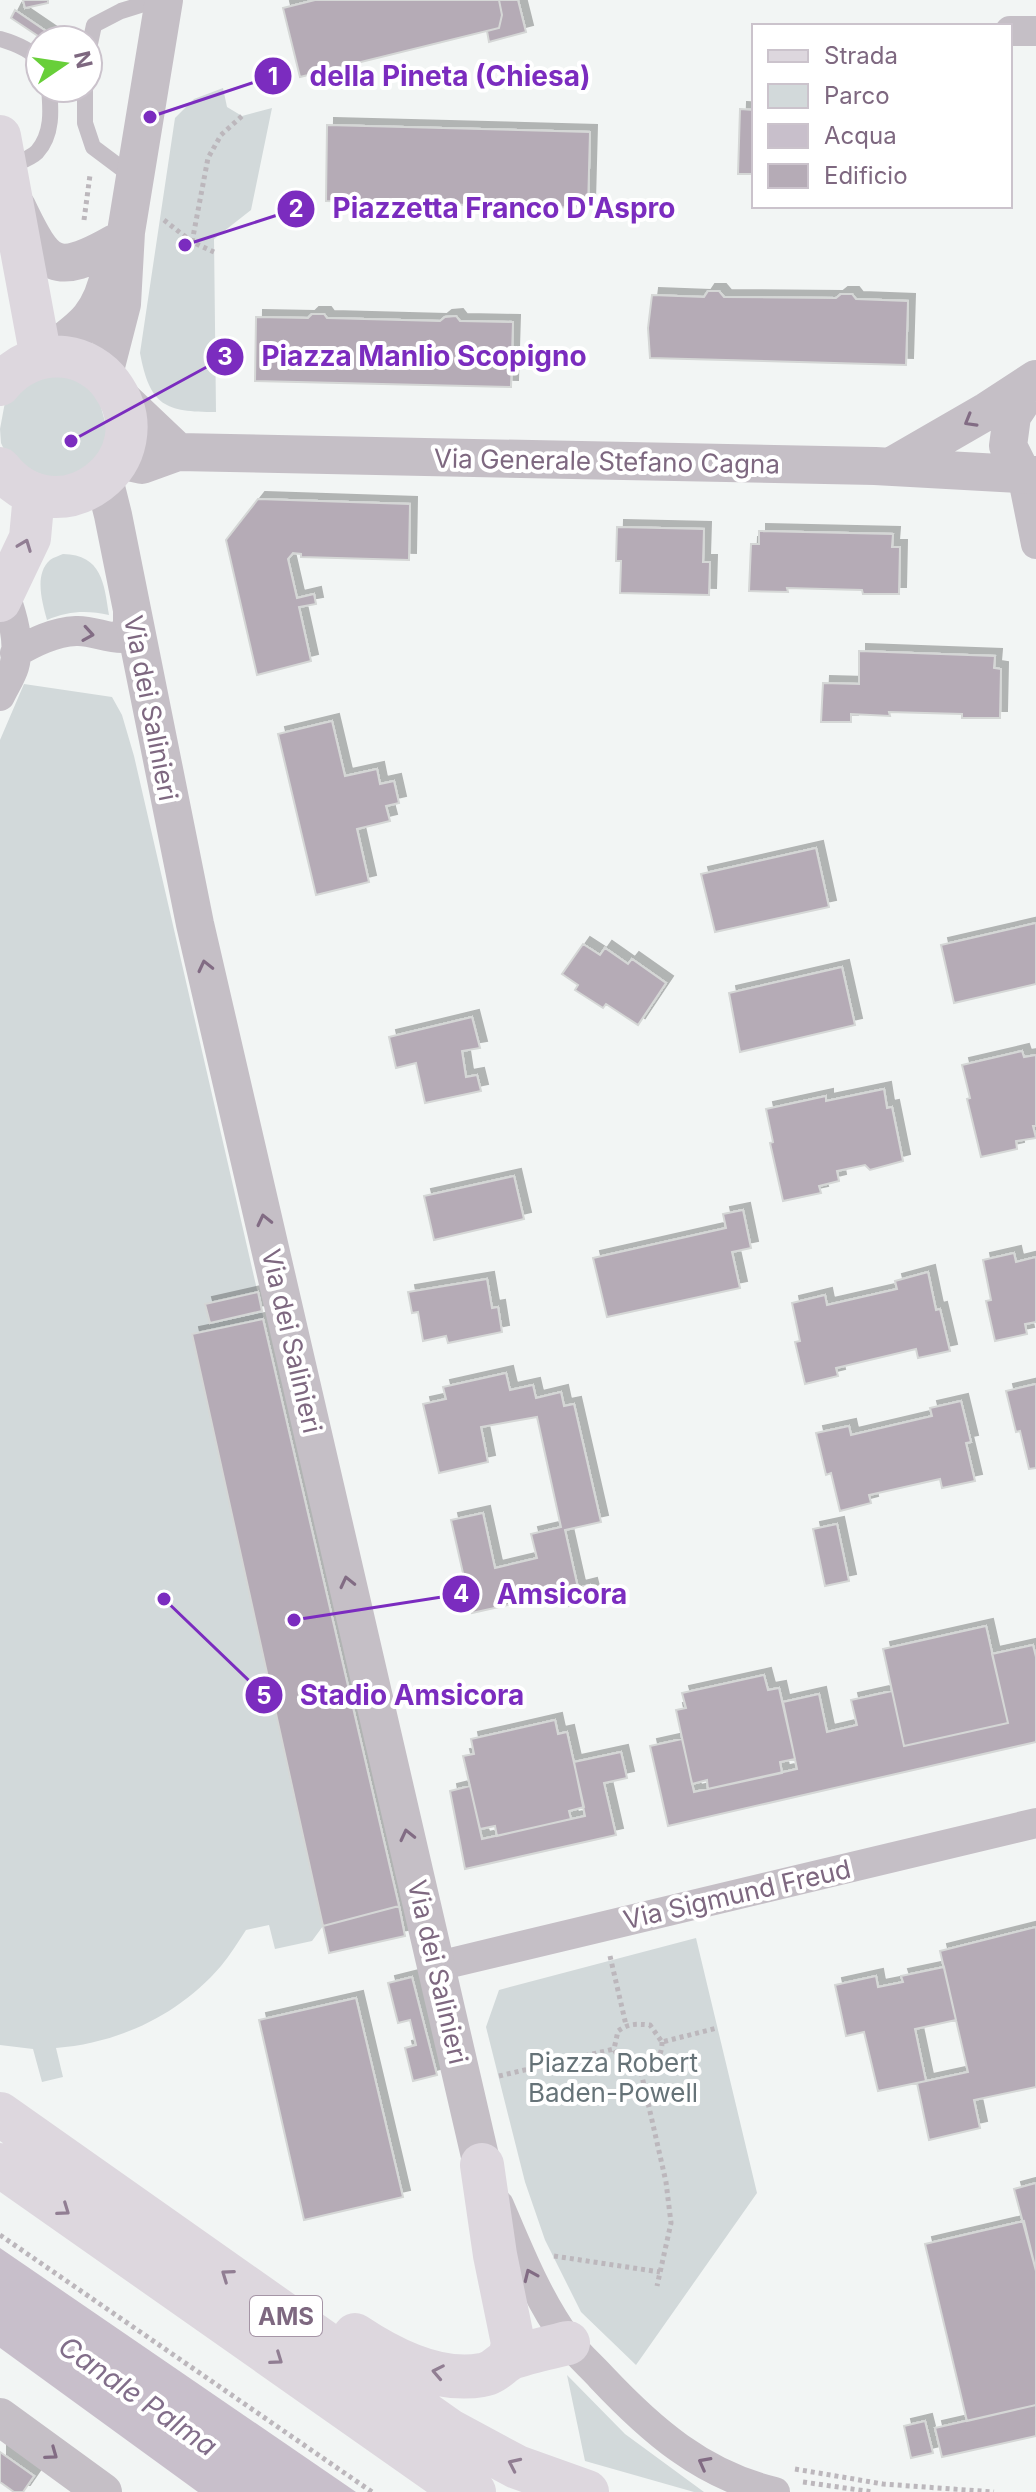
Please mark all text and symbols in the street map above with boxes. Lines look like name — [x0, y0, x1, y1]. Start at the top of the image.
north arrow — [24, 24, 104, 104]
legend — [752, 24, 1012, 208]
text: Strada — [824, 41, 898, 70]
text: N — [69, 48, 98, 71]
callout: della Pineta (Chiesa) — [253, 50, 606, 102]
text: della Pineta (Chiesa) — [310, 59, 590, 93]
text: 1 — [268, 62, 278, 91]
text: Parco — [824, 81, 890, 110]
text: Acqua — [824, 121, 897, 150]
text: Edificio — [824, 161, 908, 190]
callout: Piazzetta Franco D'Aspro — [276, 183, 691, 235]
text: Piazzetta Franco D'Aspro — [333, 191, 675, 225]
text: 2 — [288, 194, 304, 223]
callout: Piazza Manlio Scopigno — [205, 331, 603, 383]
text: Piazza Manlio Scopigno — [261, 339, 587, 373]
text: 3 — [217, 342, 233, 371]
one-way arrow — [965, 411, 979, 427]
street label: Via Generale Stefano Cagna — [434, 442, 780, 480]
one-way arrow — [15, 539, 32, 553]
street label: Via dei Salinieri — [118, 613, 184, 803]
one-way arrow — [82, 624, 95, 641]
one-way arrow — [197, 960, 214, 974]
one-way arrow — [256, 1213, 273, 1227]
street label: Via dei Salinieri — [256, 1246, 328, 1436]
callout: Amsicora — [441, 1568, 643, 1620]
one-way arrow — [339, 1576, 356, 1589]
text: Amsicora — [497, 1577, 627, 1611]
text: 4 — [453, 1579, 469, 1608]
callout: Stadio Amsicora — [244, 1669, 540, 1721]
text: Stadio Amsicora — [300, 1678, 524, 1712]
text: 5 — [256, 1681, 272, 1710]
one-way arrow — [399, 1829, 416, 1843]
street label: Via Sigmund Freud — [620, 1853, 854, 1935]
street label: Via dei Salinieri — [402, 1877, 474, 2067]
park label: Piazza Robert Baden-Powell — [528, 2047, 698, 2108]
one-way arrow — [55, 2200, 69, 2215]
one-way arrow — [523, 2269, 539, 2283]
one-way arrow — [222, 2270, 236, 2284]
road number: AMS — [250, 2296, 322, 2336]
water label: Canale Palma — [52, 2329, 224, 2463]
one-way arrow — [268, 2350, 282, 2364]
one-way arrow — [431, 2365, 445, 2382]
one-way arrow — [43, 2445, 57, 2459]
one-way arrow — [697, 2457, 712, 2472]
one-way arrow — [507, 2458, 522, 2474]

